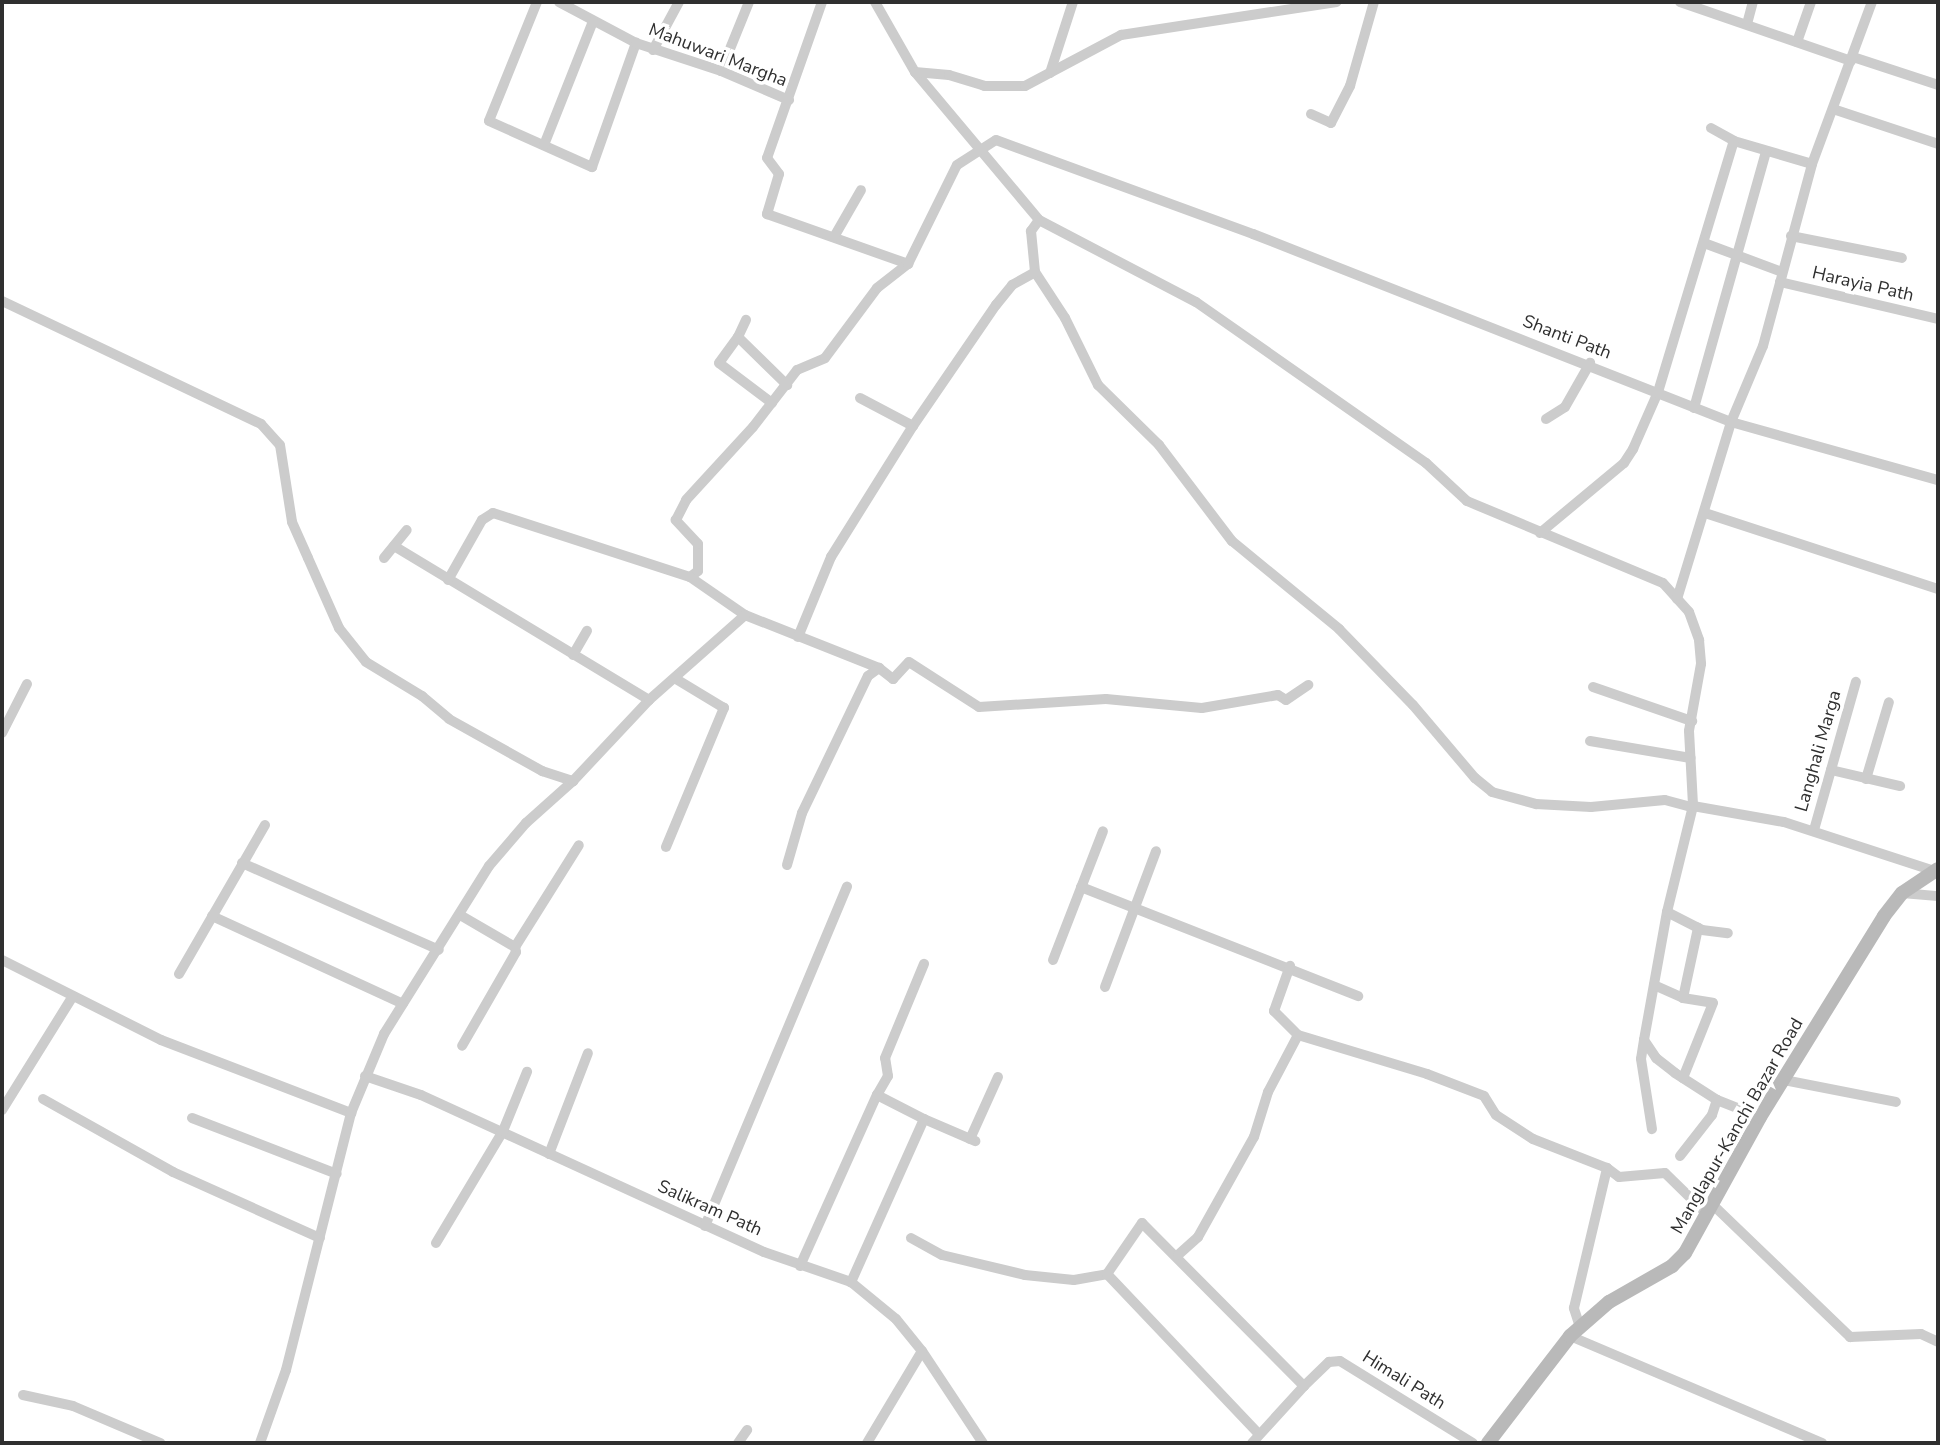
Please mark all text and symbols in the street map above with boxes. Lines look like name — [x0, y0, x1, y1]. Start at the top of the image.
street label: Mahuwari Margha — [646, 19, 790, 91]
street label: Harayia Path — [1810, 262, 1916, 306]
street label: Shanti Path — [1520, 310, 1614, 364]
street label: Langhali Marga — [1790, 688, 1846, 814]
street label: Manglapur-Kanchi Bazar Road — [1666, 1014, 1808, 1238]
street label: Salikram Path — [654, 1175, 766, 1241]
street label: Himali Path — [1358, 1346, 1450, 1414]

